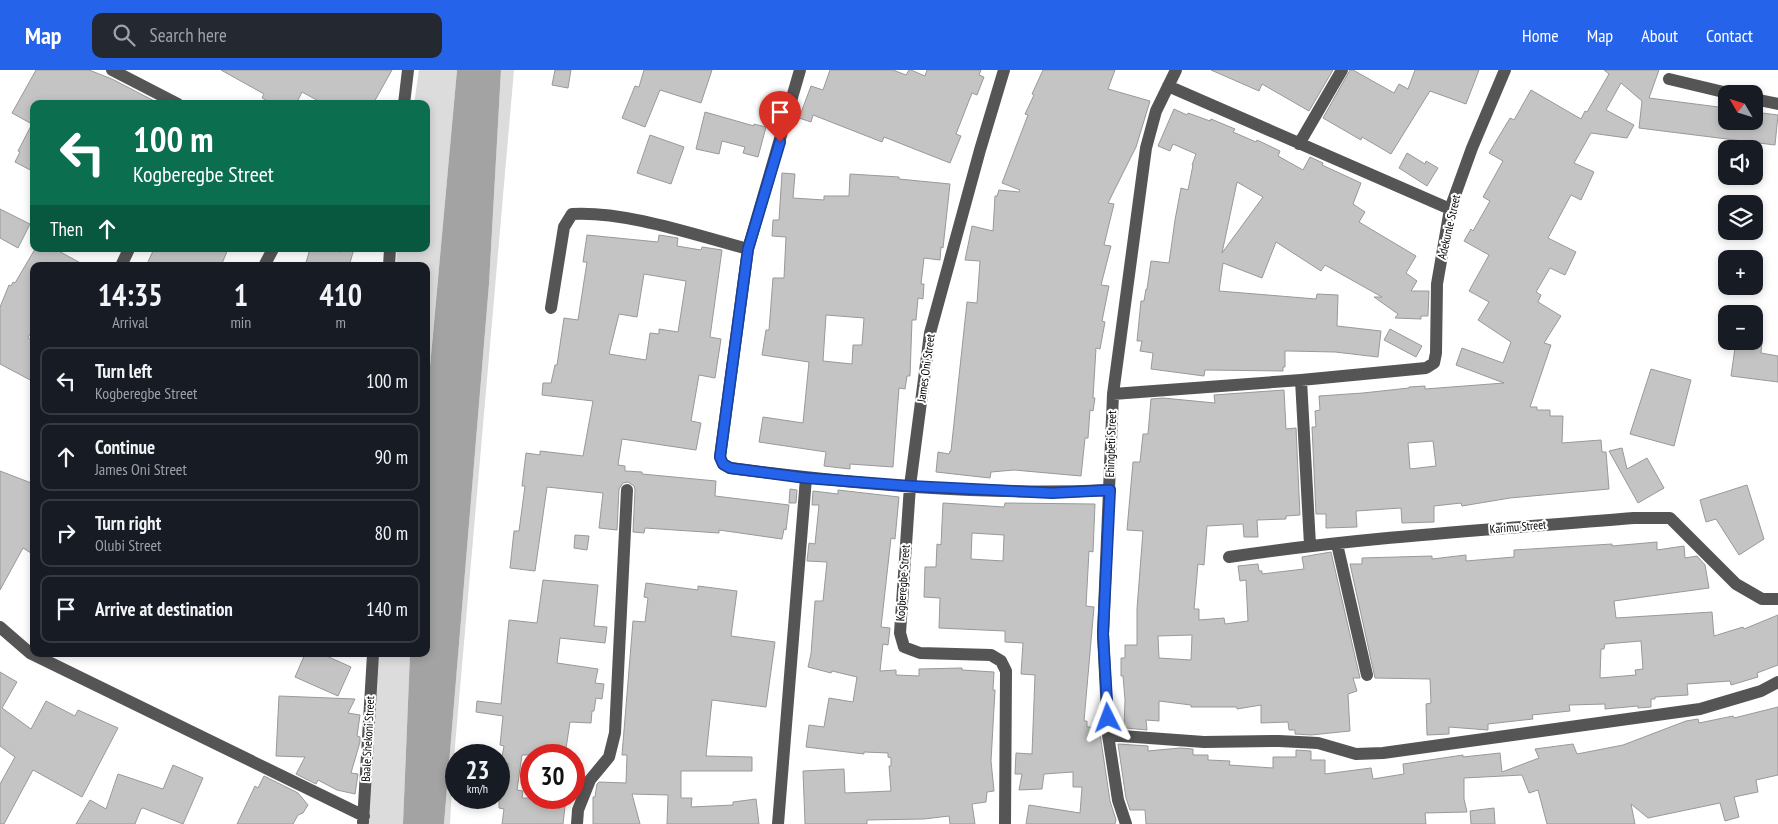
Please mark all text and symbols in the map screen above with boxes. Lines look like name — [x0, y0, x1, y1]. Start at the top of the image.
search box — [92, 13, 442, 58]
text: Map — [25, 20, 62, 51]
icon: search — [110, 21, 138, 49]
text: Search here — [150, 23, 227, 47]
text: Home — [1522, 24, 1559, 47]
text: Map — [1587, 24, 1613, 47]
text: About — [1641, 24, 1678, 47]
text: Contact — [1706, 24, 1753, 47]
north arrow — [1718, 85, 1762, 130]
map controls — [1718, 85, 1763, 350]
pin — [759, 91, 801, 142]
icon: arrive — [766, 98, 794, 126]
text: 100 m — [133, 116, 214, 162]
icon: left — [50, 120, 115, 185]
button: sound — [1718, 140, 1763, 185]
text: Kogberegbe Street — [133, 160, 274, 188]
street label: Adekunle Street — [1434, 192, 1463, 261]
button: layers — [1718, 195, 1763, 240]
icon: ahead — [93, 215, 121, 243]
text: Then — [50, 217, 83, 241]
button: + — [1718, 250, 1763, 295]
text: 14:35 — [98, 275, 163, 314]
text: 1 — [234, 275, 248, 314]
text: 410 — [319, 275, 362, 314]
button: − — [1718, 305, 1763, 350]
text: Arrival — [112, 312, 148, 332]
text: min — [230, 312, 251, 332]
text: m — [335, 312, 346, 332]
street label: James Oni Street — [913, 332, 938, 404]
text: Turn left — [95, 359, 152, 383]
icon: left — [52, 367, 80, 395]
text: 100 m — [366, 369, 408, 393]
text: Kogberegbe Street — [95, 383, 197, 403]
street label: Ehingbeti Street — [1102, 410, 1119, 478]
text: Continue — [95, 435, 155, 459]
icon: ahead — [52, 443, 80, 471]
text: 90 m — [375, 445, 408, 469]
text: James Oni Street — [95, 459, 187, 479]
text: Turn right — [95, 511, 161, 535]
street label: Karimu Street — [1489, 516, 1548, 536]
icon: right — [52, 519, 80, 547]
text: 80 m — [375, 521, 408, 545]
text: Olubi Street — [95, 535, 161, 555]
street label: Kogberegbe Street — [892, 543, 913, 622]
icon: arrive — [52, 595, 80, 623]
text: Arrive at destination — [95, 597, 233, 621]
text: 140 m — [366, 597, 408, 621]
position arrow — [1081, 691, 1133, 743]
street label: Baale Shekoni Street — [358, 695, 377, 782]
speed limit sign: 30 — [520, 744, 585, 809]
text: 23 — [466, 754, 489, 786]
text: km/h — [467, 781, 488, 796]

